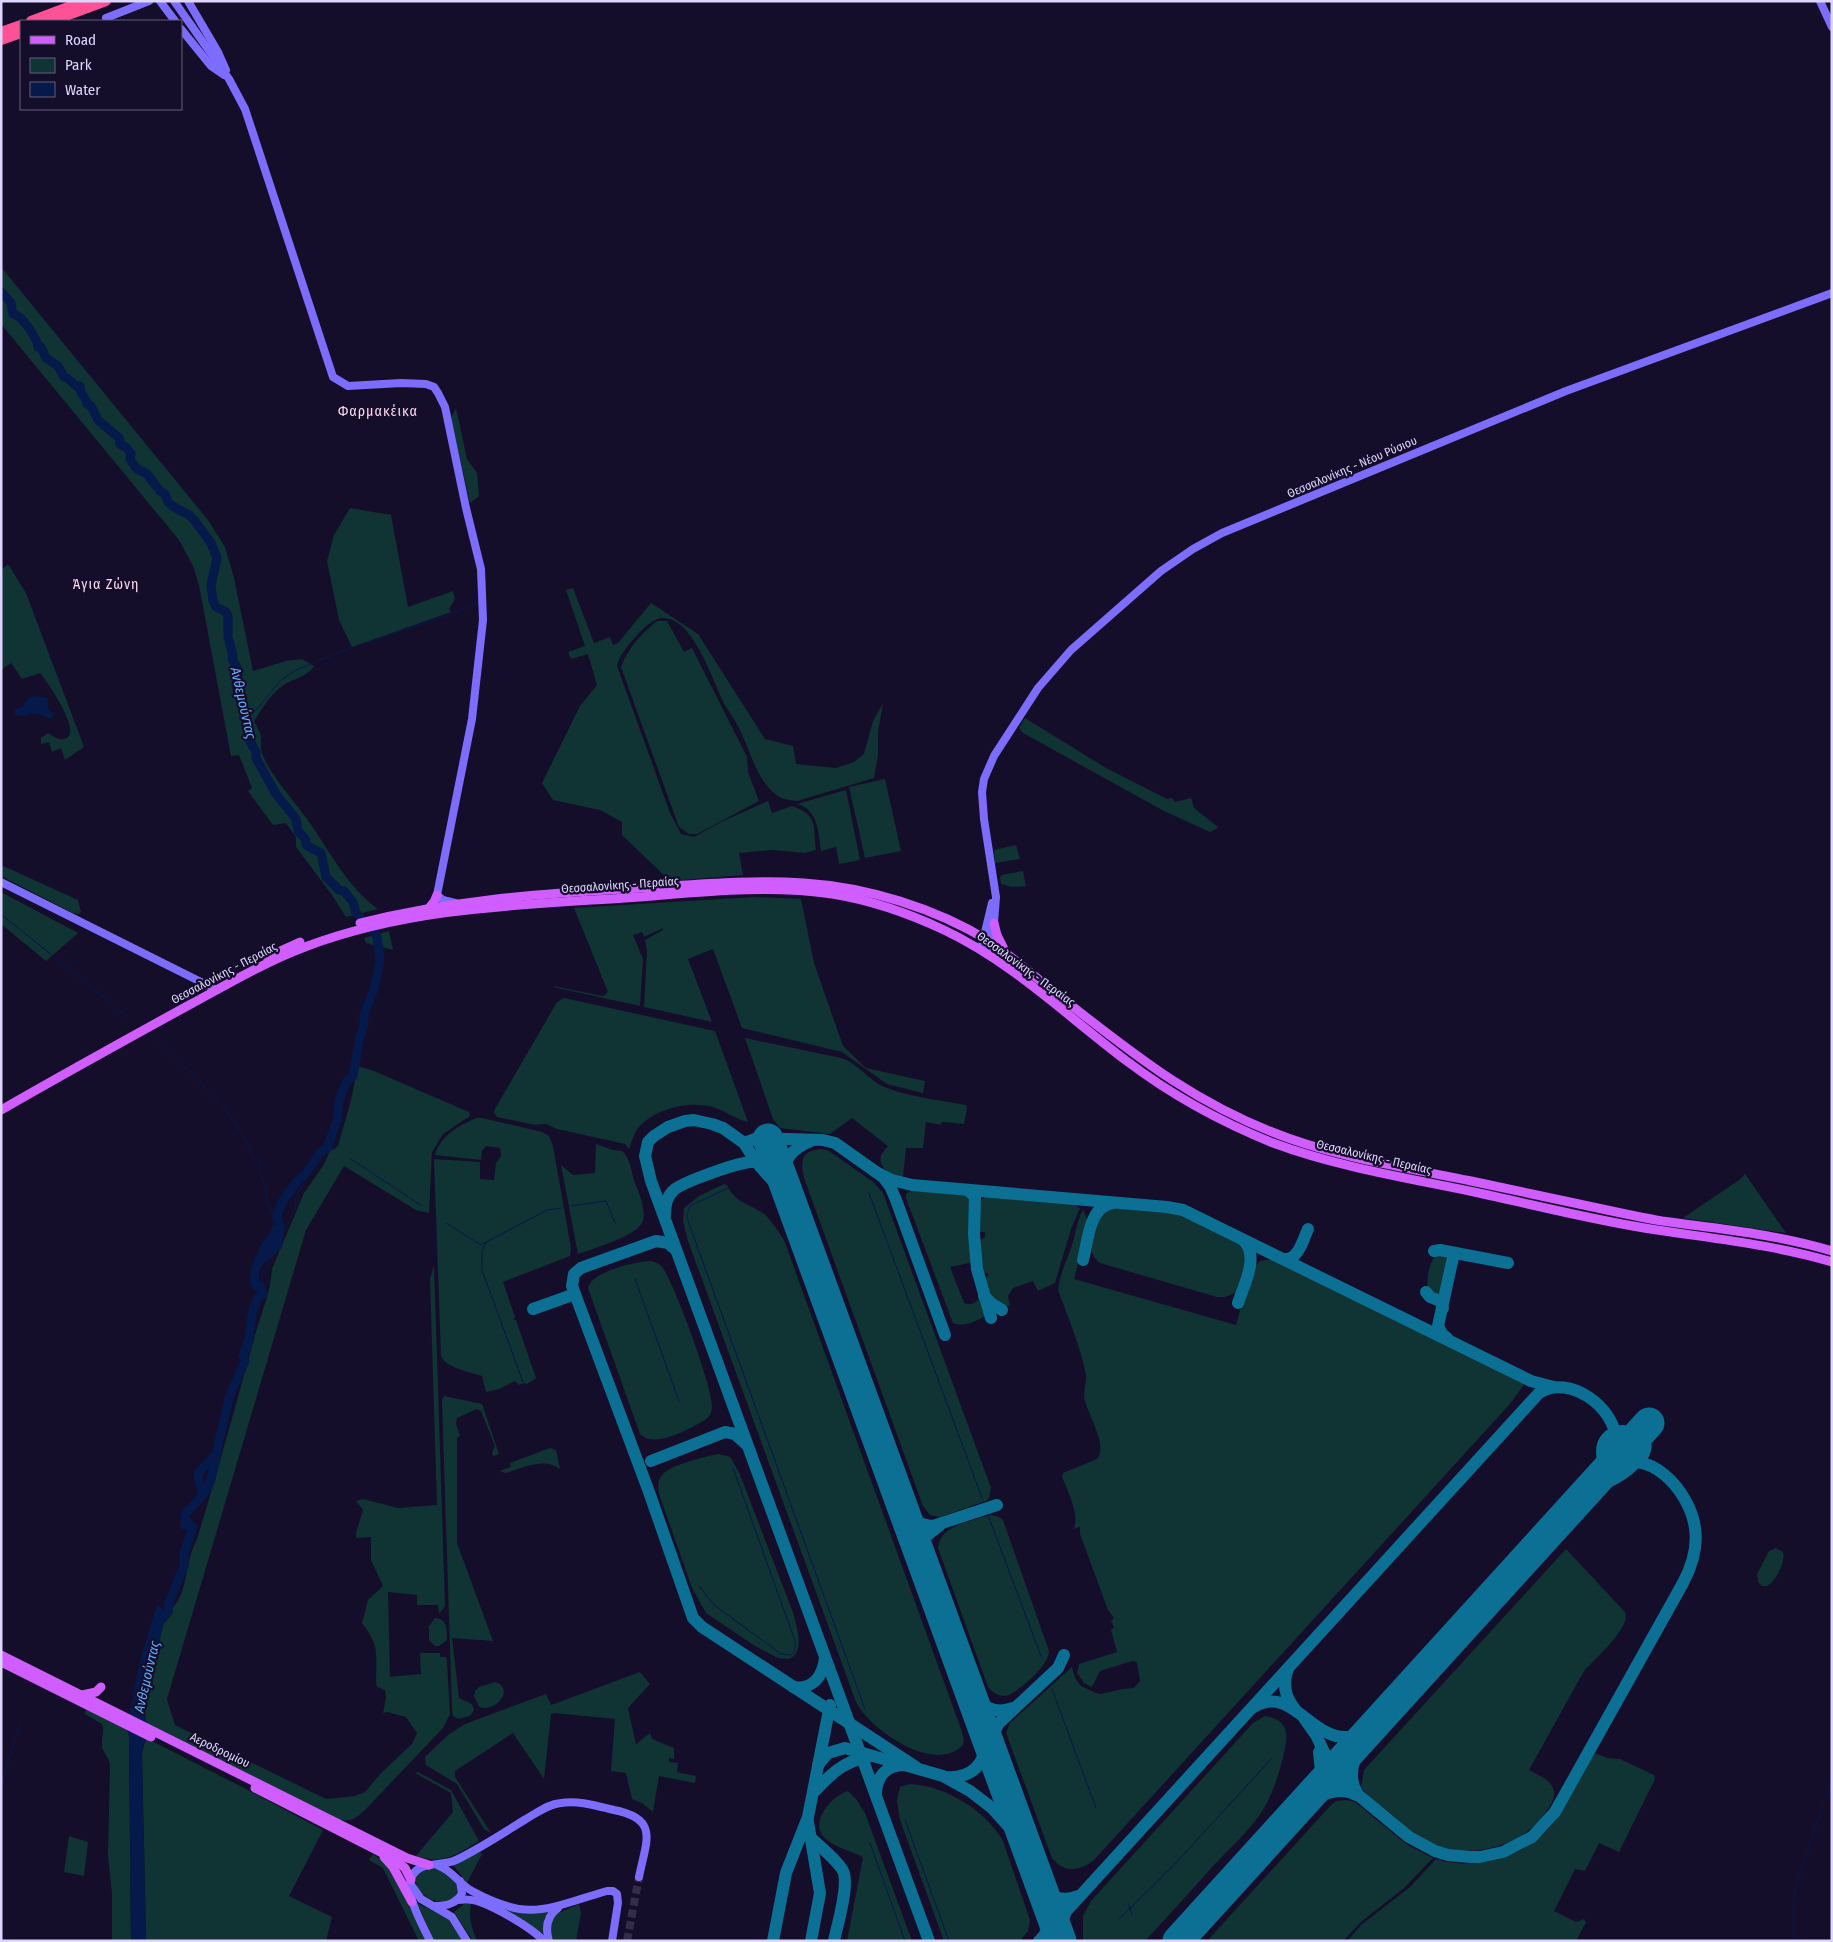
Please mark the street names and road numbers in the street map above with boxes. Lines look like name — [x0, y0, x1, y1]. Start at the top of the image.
street label: Θεσσαλονίκης - Νέου Ρύσιου — [1285, 433, 1419, 501]
street label: Θεσσαλονίκης - Περαίας — [561, 874, 679, 896]
street label: Θεσσαλονίκης - Περαίας — [974, 929, 1078, 1009]
street label: Θεσσαλονίκης - Περαίας — [169, 939, 279, 1007]
street label: Θεσσαλονίκης - Περαίας — [1315, 1137, 1433, 1177]
street label: Αεροδρομίου — [188, 1730, 252, 1770]

